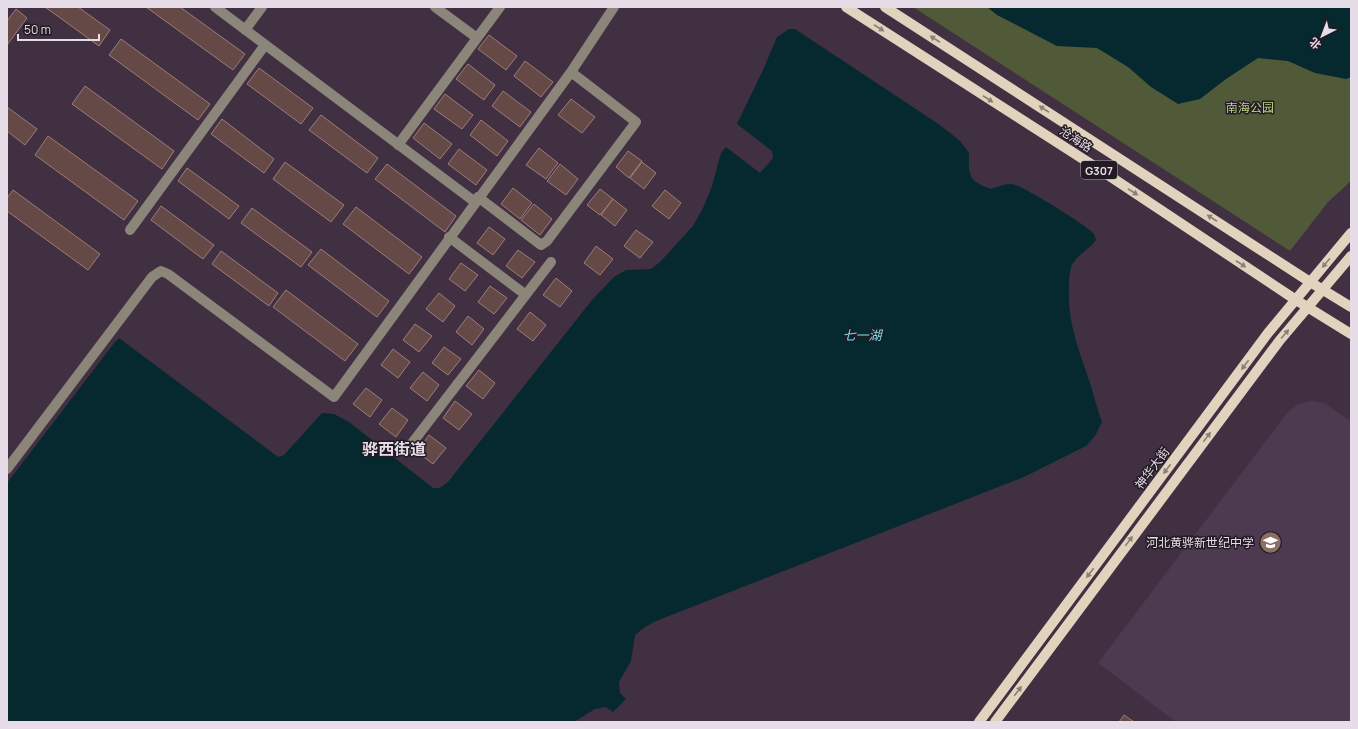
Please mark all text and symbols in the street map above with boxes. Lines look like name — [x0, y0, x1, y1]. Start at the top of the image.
scale bar — [18, 16, 99, 42]
north arrow — [1302, 16, 1342, 56]
text: 50 m — [24, 21, 51, 38]
one-way arrow — [874, 24, 884, 32]
one-way arrow — [930, 35, 940, 43]
text: 北 — [1306, 35, 1324, 53]
one-way arrow — [983, 95, 994, 102]
park label: 南海公园 — [1226, 99, 1274, 116]
one-way arrow — [1038, 106, 1050, 113]
street label: 沧海路 — [1056, 122, 1096, 156]
road number: G307 — [1081, 161, 1117, 179]
one-way arrow — [1128, 188, 1138, 196]
one-way arrow — [1207, 214, 1217, 222]
one-way arrow — [1321, 258, 1330, 268]
one-way arrow — [1236, 260, 1246, 268]
water label: 七一湖 — [842, 326, 883, 344]
one-way arrow — [1281, 328, 1290, 339]
one-way arrow — [1241, 359, 1249, 370]
one-way arrow — [1203, 432, 1211, 443]
district label: 骅西街道 — [362, 438, 426, 460]
street label: 神华大街 — [1131, 444, 1173, 492]
one-way arrow — [1164, 464, 1172, 474]
school or university icon: 河北黄骅新世纪中学 — [1257, 529, 1283, 555]
place label: 河北黄骅新世纪中学 — [1146, 534, 1254, 551]
one-way arrow — [1125, 536, 1133, 547]
one-way arrow — [1086, 568, 1094, 579]
one-way arrow — [1014, 685, 1022, 696]

